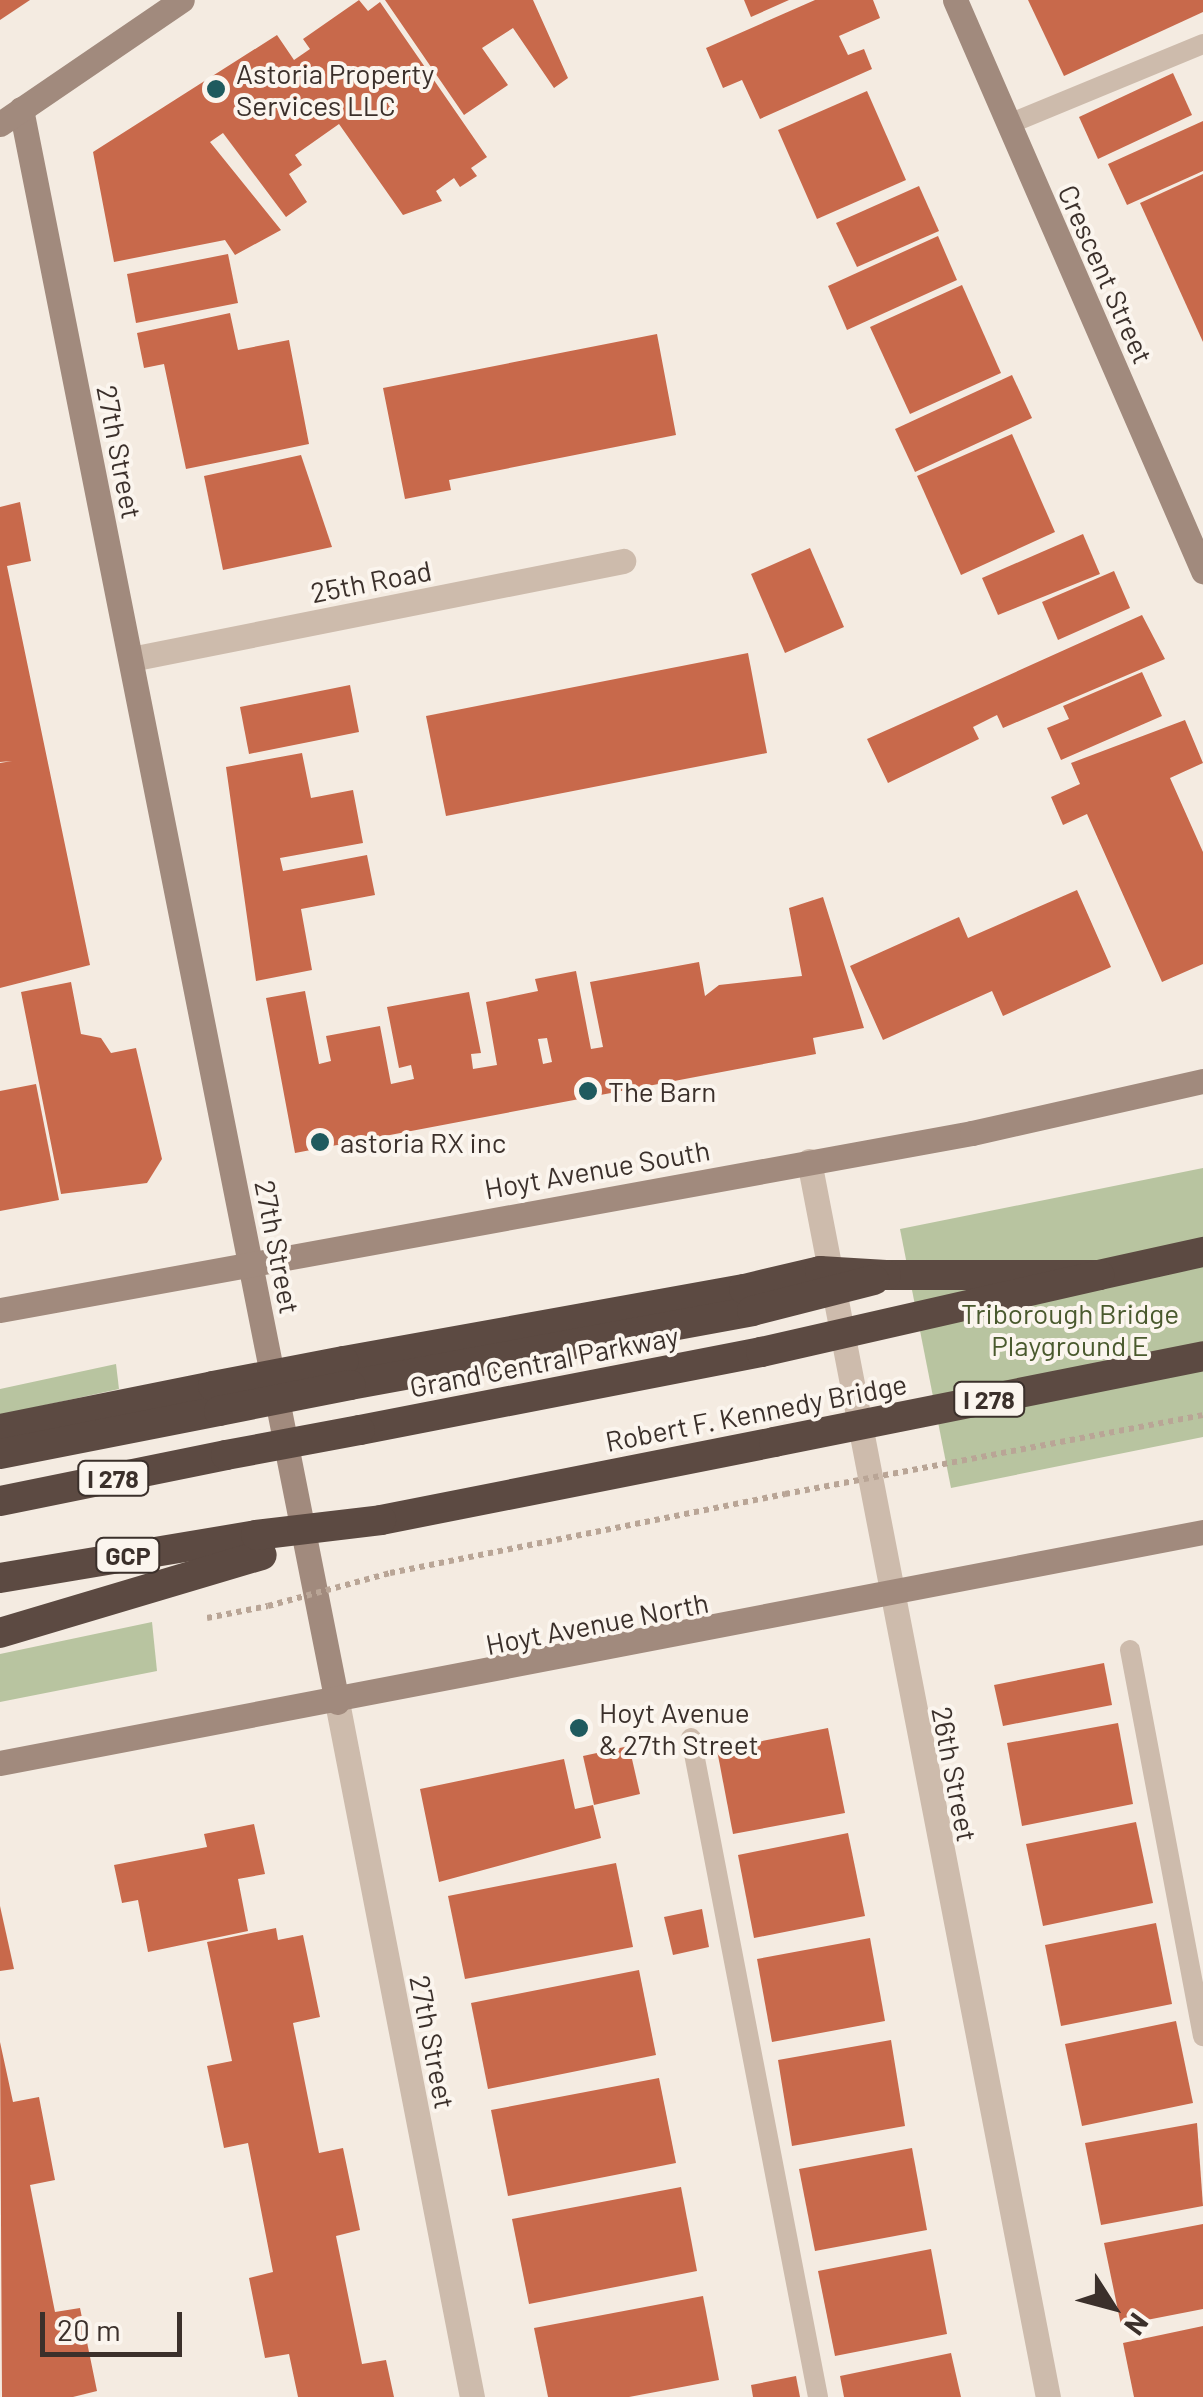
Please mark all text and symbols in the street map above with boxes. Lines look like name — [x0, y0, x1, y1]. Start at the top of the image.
place label: Astoria Property Services LLC — [236, 56, 434, 122]
marker: Astoria Property Services LLC — [205, 78, 227, 100]
street label: Crescent Street — [1052, 180, 1160, 368]
street label: 27th Street — [91, 382, 149, 522]
street label: 25th Road — [308, 553, 434, 609]
place label: The Barn — [608, 1074, 716, 1108]
marker: The Barn — [577, 1080, 599, 1102]
place label: astoria RX inc — [340, 1125, 506, 1159]
marker: astoria RX inc — [309, 1131, 331, 1153]
street label: Hoyt Avenue South — [482, 1133, 712, 1205]
street label: 27th Street — [249, 1177, 307, 1317]
park label: Triborough Bridge Playground E — [961, 1296, 1179, 1362]
street label: Grand Central Parkway — [407, 1318, 681, 1404]
street label: Robert F. Kennedy Bridge — [602, 1366, 910, 1458]
road number: I 278 — [952, 1379, 1026, 1419]
road number: I 278 — [76, 1458, 150, 1498]
road number: GCP — [93, 1535, 163, 1575]
street label: Hoyt Avenue North — [483, 1585, 711, 1661]
place label: Hoyt Avenue & 27th Street — [599, 1695, 759, 1761]
street label: 26th Street — [925, 1704, 985, 1844]
marker: Hoyt Avenue & 27th Street — [568, 1717, 590, 1739]
street label: 27th Street — [404, 1972, 462, 2112]
north arrow — [1063, 2257, 1163, 2357]
scale bar — [45, 2292, 188, 2354]
text: N — [1118, 2307, 1156, 2342]
text: 20 m — [57, 2311, 121, 2347]

